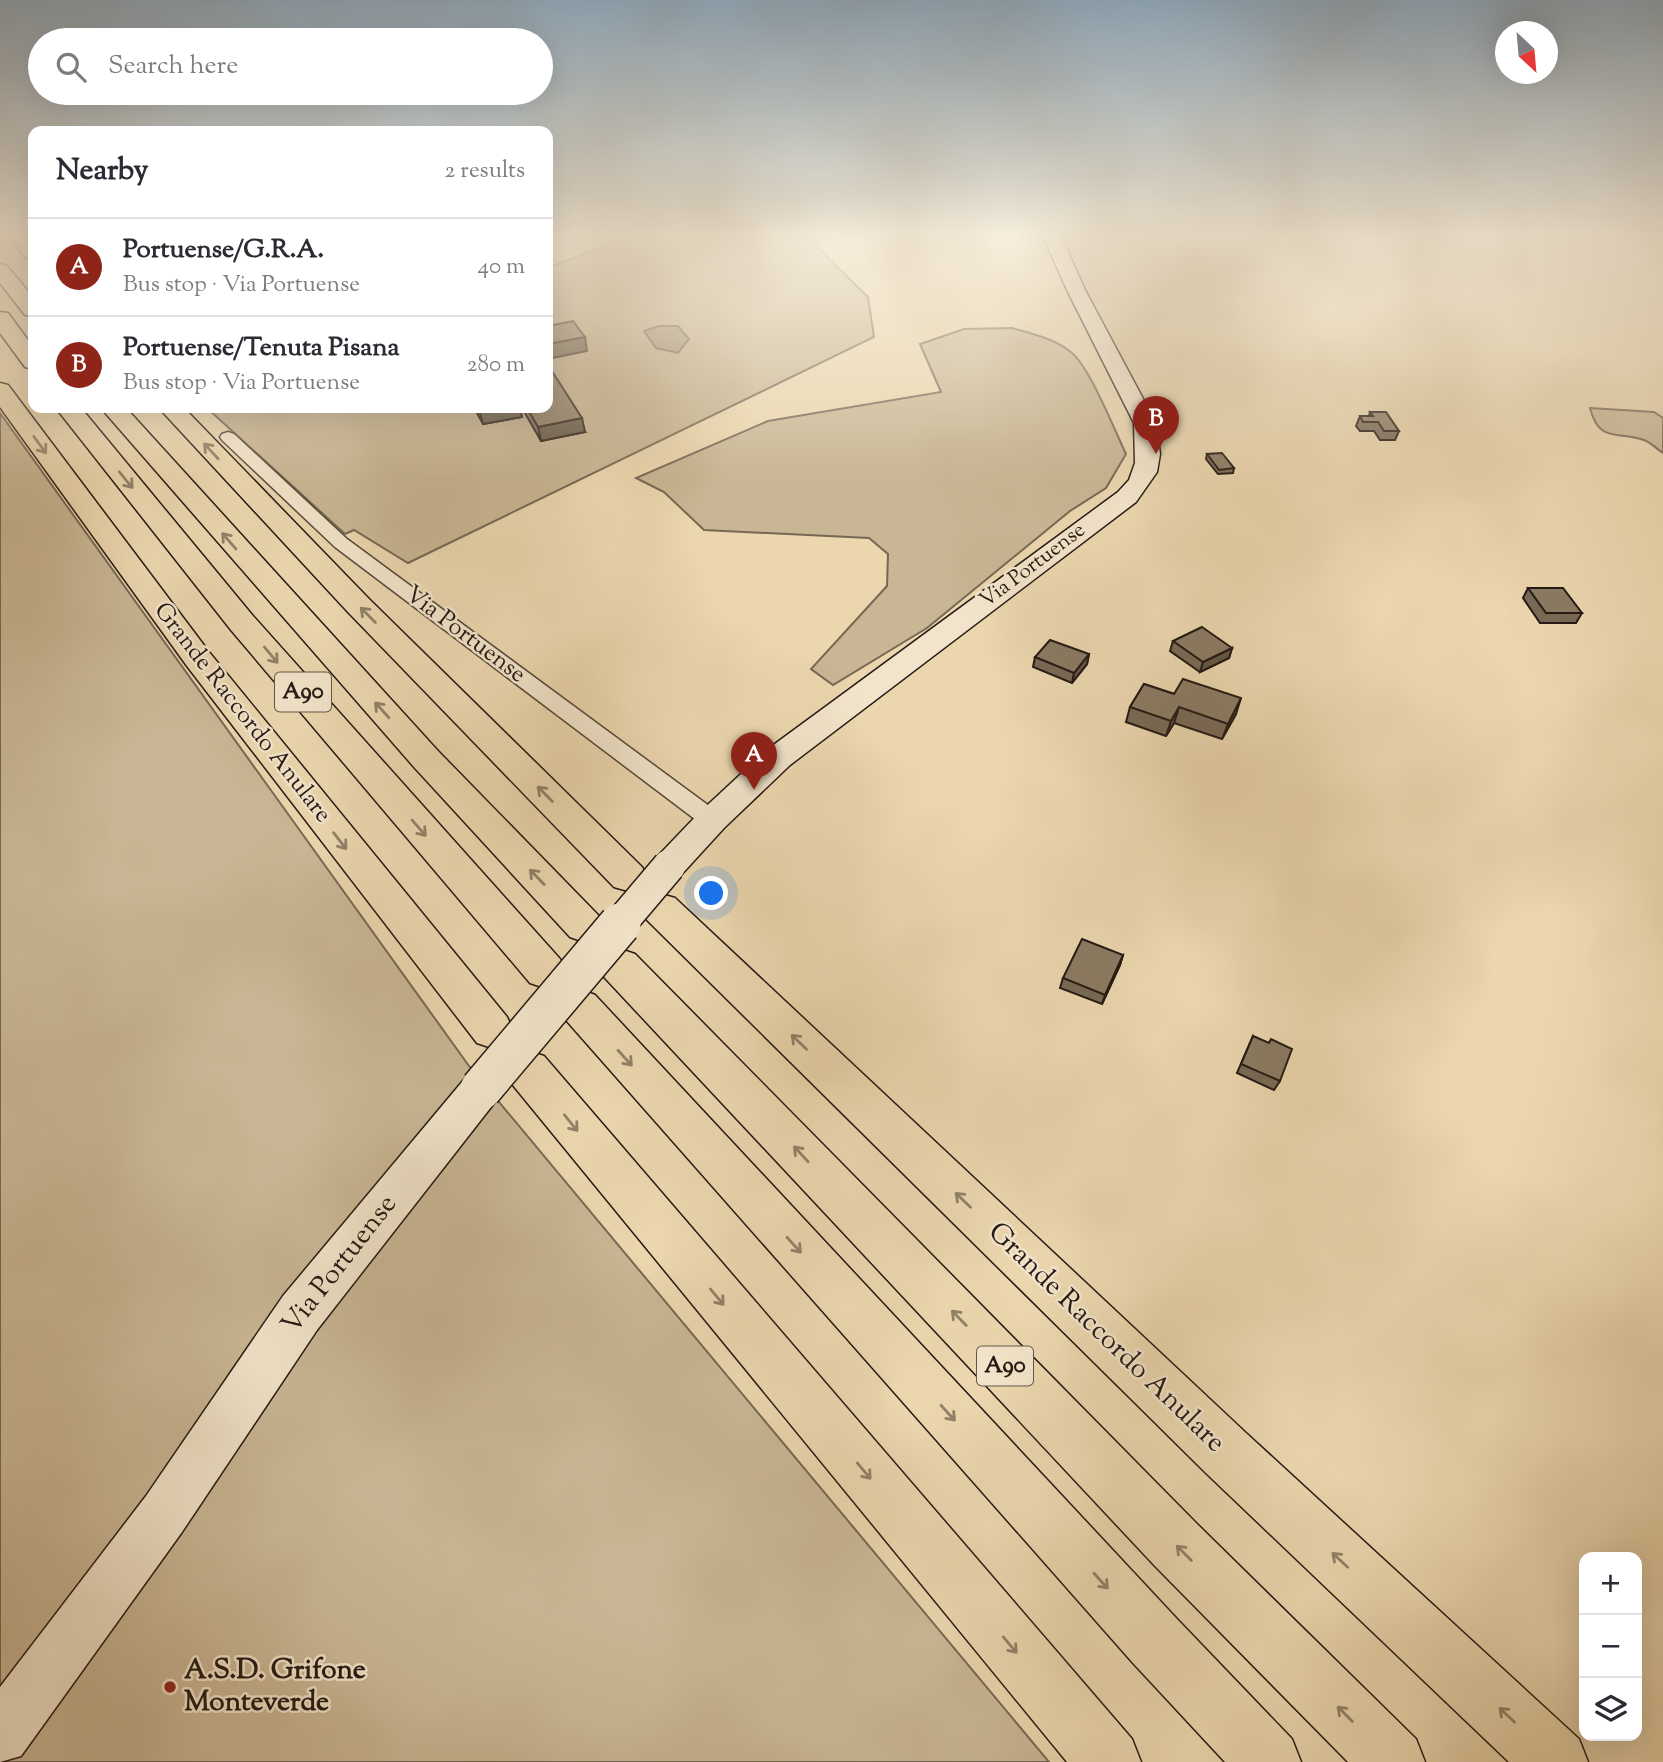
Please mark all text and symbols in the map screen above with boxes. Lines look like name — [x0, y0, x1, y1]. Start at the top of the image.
north arrow — [1495, 21, 1558, 84]
search box — [28, 28, 553, 105]
icon: search — [52, 48, 90, 86]
text: Search here — [108, 48, 238, 85]
text: Nearby — [56, 150, 148, 193]
text: 2 results — [445, 155, 525, 188]
text: Portuense/G.R.A. — [123, 232, 324, 269]
text: A — [70, 251, 88, 284]
text: 40 m — [478, 251, 525, 284]
text: Bus stop · Via Portuense — [123, 269, 360, 302]
text: Portuense/Tenuta Pisana — [123, 330, 400, 367]
text: B — [72, 349, 86, 382]
text: 280 m — [467, 349, 525, 382]
text: Bus stop · Via Portuense — [123, 367, 360, 400]
pin: B — [1133, 396, 1179, 454]
one-way arrow — [33, 435, 47, 454]
one-way arrow — [202, 443, 219, 460]
one-way arrow — [118, 471, 134, 489]
street label: Via Portuense — [974, 516, 1092, 616]
one-way arrow — [221, 533, 237, 551]
street label: Via Portuense — [397, 578, 533, 692]
street label: Grande Raccordo Anulare — [145, 596, 339, 830]
one-way arrow — [359, 607, 376, 624]
one-way arrow — [264, 646, 279, 664]
road number: A90 — [275, 672, 331, 712]
one-way arrow — [373, 702, 390, 719]
pin: A — [731, 732, 777, 790]
one-way arrow — [537, 786, 554, 803]
one-way arrow — [411, 819, 427, 837]
one-way arrow — [333, 831, 348, 849]
one-way arrow — [528, 869, 545, 886]
your location — [694, 876, 728, 910]
one-way arrow — [791, 1034, 808, 1051]
one-way arrow — [617, 1049, 633, 1067]
one-way arrow — [563, 1113, 579, 1131]
one-way arrow — [793, 1146, 810, 1163]
street label: Via Portuense — [273, 1187, 407, 1343]
one-way arrow — [955, 1192, 972, 1209]
street label: Grande Raccordo Anulare — [978, 1214, 1234, 1462]
one-way arrow — [786, 1236, 803, 1253]
one-way arrow — [709, 1288, 725, 1306]
one-way arrow — [950, 1310, 967, 1327]
road number: A90 — [977, 1346, 1033, 1386]
one-way arrow — [939, 1404, 956, 1421]
one-way arrow — [856, 1462, 872, 1480]
one-way arrow — [1176, 1545, 1193, 1562]
one-way arrow — [1331, 1552, 1349, 1568]
map controls — [1579, 1552, 1642, 1741]
button: + — [1579, 1552, 1642, 1615]
one-way arrow — [1093, 1572, 1109, 1590]
button: − — [1579, 1615, 1642, 1678]
one-way arrow — [1002, 1636, 1018, 1654]
place label: A.S.D. Grifone Monteverde — [184, 1651, 366, 1723]
button: layers — [1579, 1678, 1642, 1741]
marker: A.S.D. Grifone Monteverde — [162, 1679, 178, 1695]
one-way arrow — [1337, 1705, 1354, 1722]
one-way arrow — [1499, 1707, 1516, 1724]

